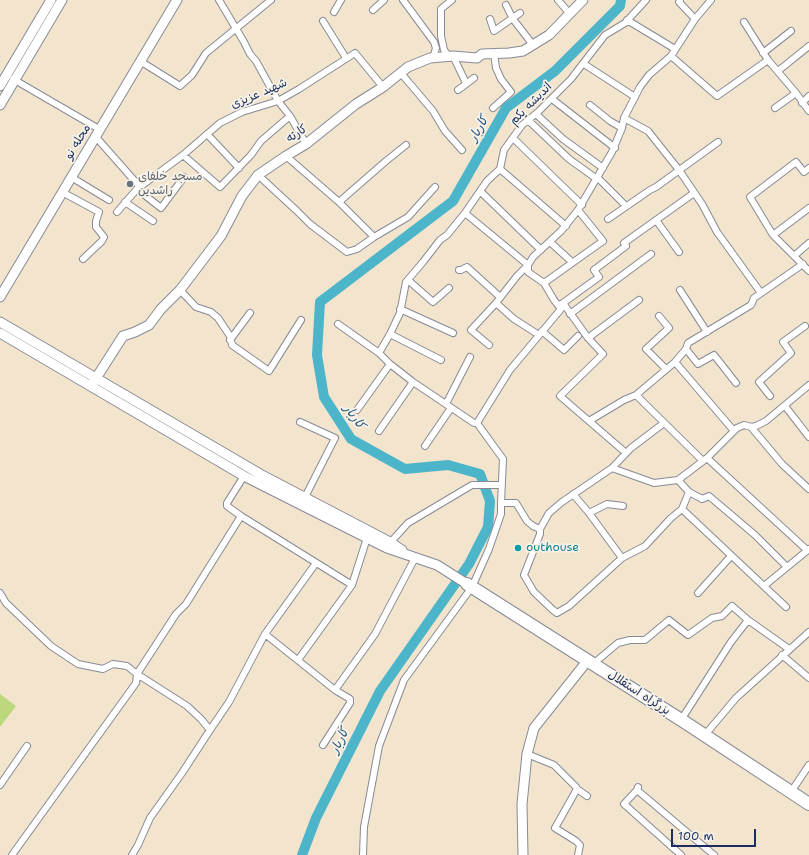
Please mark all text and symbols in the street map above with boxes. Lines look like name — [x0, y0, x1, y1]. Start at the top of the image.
street label: شهید عزیزی — [229, 76, 289, 112]
street label: اندیشه یکم — [507, 80, 555, 128]
water label: کاربار — [466, 114, 492, 144]
street label: محله نو — [62, 122, 94, 162]
street label: کارته — [284, 122, 310, 146]
place label: مسجد خلفای راشدین — [138, 170, 202, 198]
marker: مسجد خلفای راشدین — [125, 179, 135, 189]
water label: کاربار — [340, 402, 368, 432]
place label: outhouse — [526, 541, 579, 555]
marker: outhouse — [513, 543, 523, 553]
street label: بزرگراه استقلال — [605, 667, 673, 719]
water label: کاربار — [327, 726, 353, 756]
scale bar — [673, 821, 758, 847]
text: 100 m — [678, 828, 714, 844]

